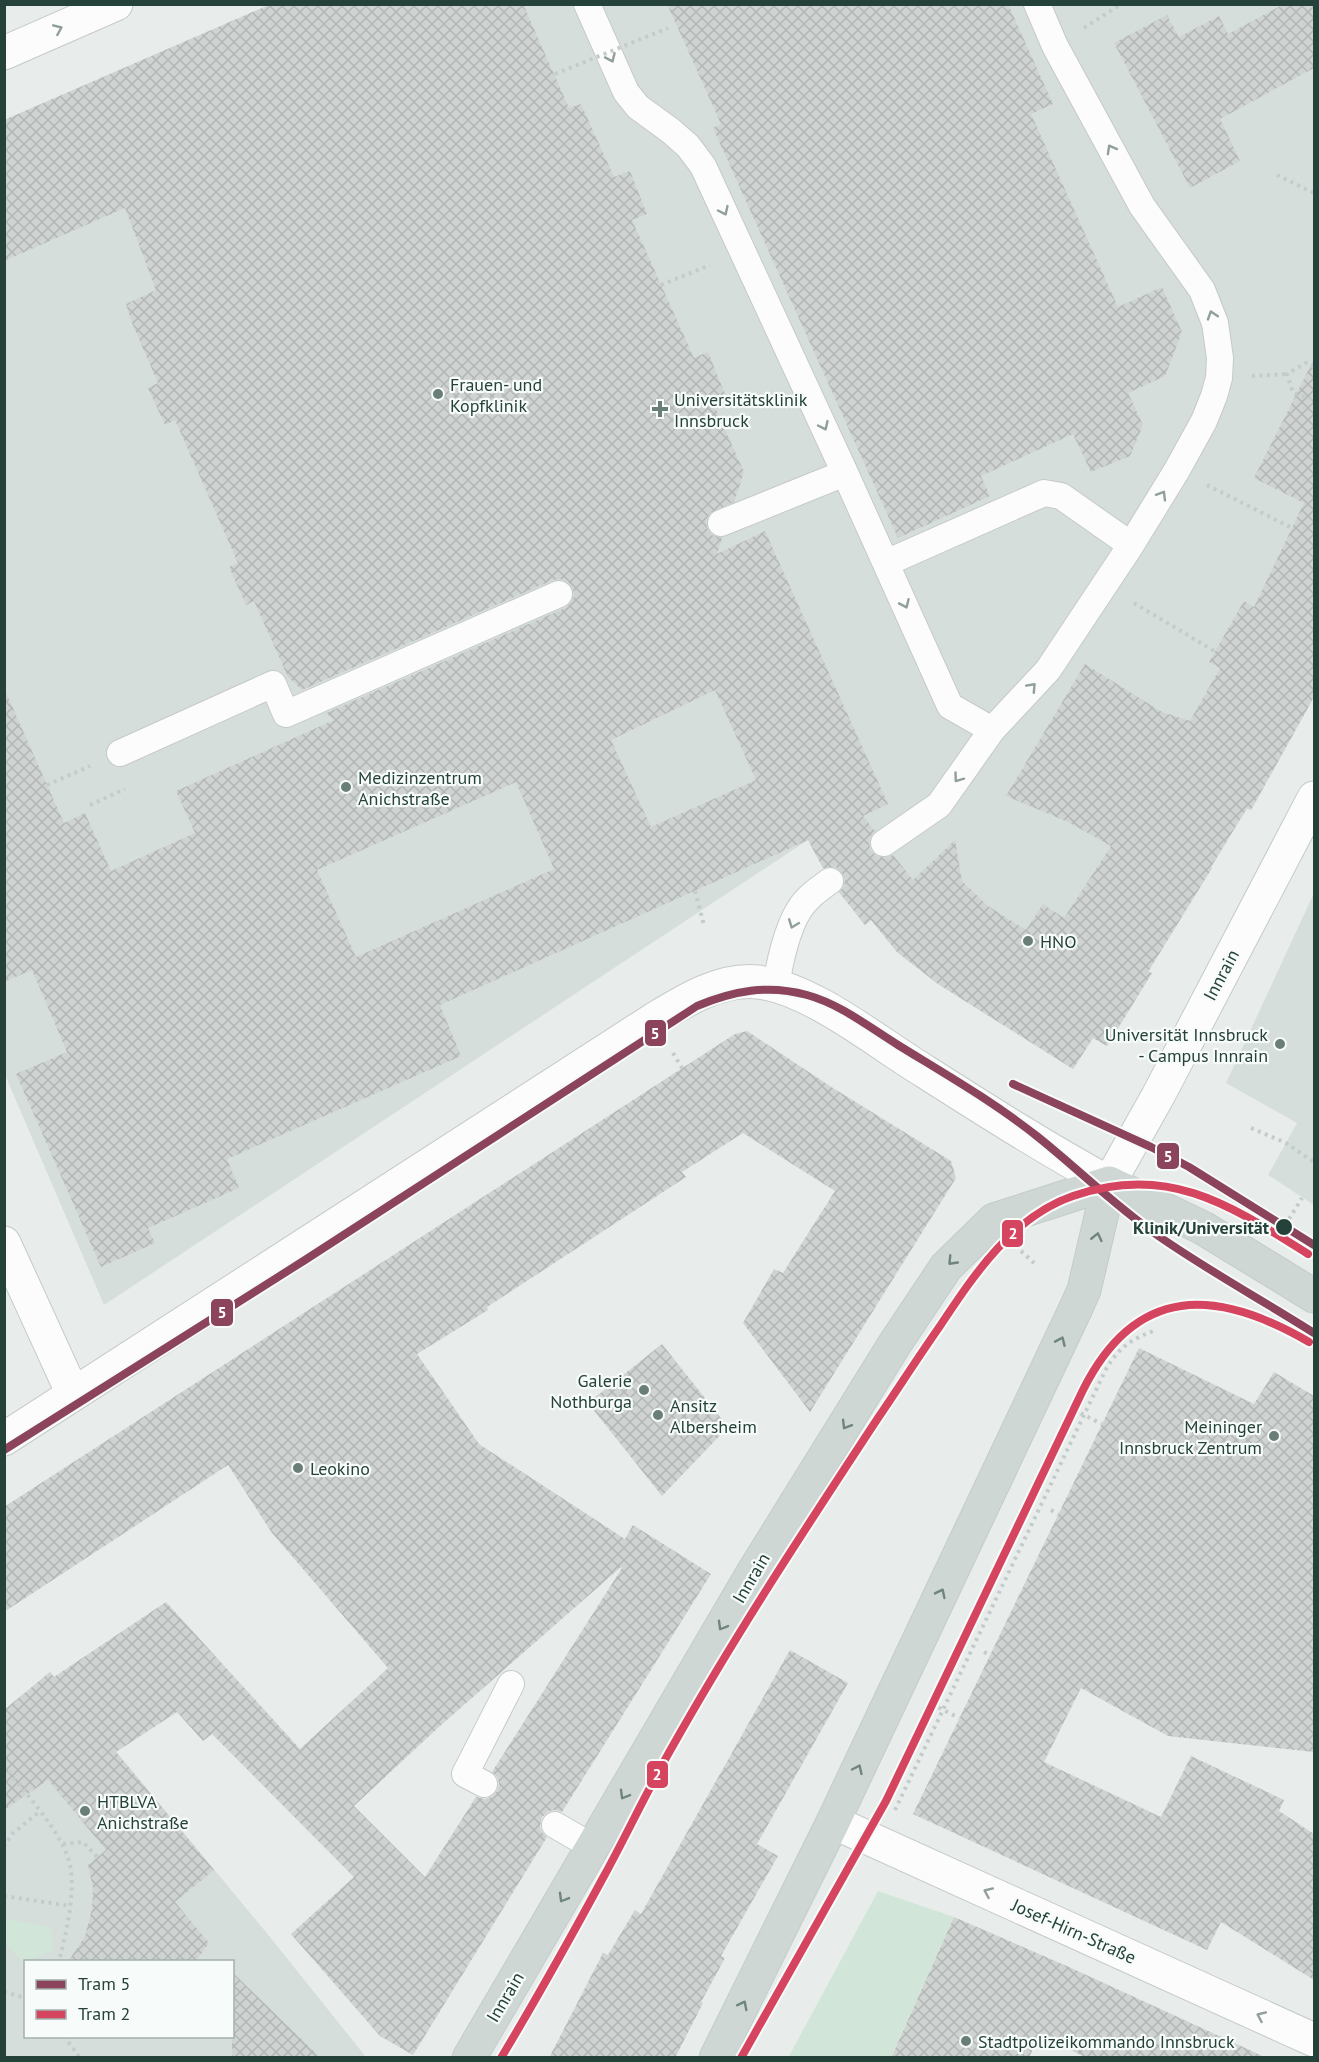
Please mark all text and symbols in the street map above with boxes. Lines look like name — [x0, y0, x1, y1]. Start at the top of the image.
one-way arrow — [52, 25, 63, 37]
one-way arrow — [603, 52, 615, 63]
one-way arrow — [1107, 144, 1118, 155]
one-way arrow — [717, 205, 729, 216]
one-way arrow — [1207, 310, 1219, 320]
place label: Frauen- und Kopfklinik — [450, 373, 542, 417]
marker: Frauen- und Kopfklinik — [431, 387, 445, 401]
place label: Universitätsklinik Innsbruck — [674, 388, 808, 432]
marker: Universitätsklinik Innsbruck — [651, 400, 669, 418]
one-way arrow — [816, 420, 828, 431]
one-way arrow — [1154, 491, 1166, 501]
one-way arrow — [897, 597, 909, 608]
one-way arrow — [1025, 684, 1036, 694]
place label: Medizinzentrum Anichstraße — [358, 766, 482, 810]
one-way arrow — [954, 771, 965, 782]
marker: Medizinzentrum Anichstraße — [339, 780, 353, 794]
one-way arrow — [788, 918, 801, 929]
place label: HNO — [1040, 930, 1077, 953]
marker: HNO — [1021, 934, 1035, 948]
street label: Innrain — [1198, 945, 1244, 1005]
line badge: 5 — [644, 1019, 667, 1047]
text: 5 — [650, 1023, 660, 1043]
place label: Universität Innsbruck - Campus Innrain — [1105, 1023, 1268, 1067]
marker: Universität Innsbruck - Campus Innrain — [1273, 1037, 1287, 1051]
line badge: 5 — [1156, 1142, 1180, 1170]
text: 5 — [1163, 1146, 1173, 1166]
place label: Klinik/Universität — [1133, 1216, 1270, 1239]
marker: Klinik/Universität — [1274, 1217, 1294, 1237]
line badge: 2 — [1001, 1219, 1024, 1248]
text: 2 — [1008, 1223, 1018, 1243]
one-way arrow — [1089, 1232, 1102, 1242]
one-way arrow — [948, 1255, 959, 1265]
line badge: 5 — [210, 1298, 234, 1327]
text: 5 — [217, 1302, 227, 1322]
one-way arrow — [1054, 1336, 1066, 1347]
place label: Galerie Nothburga — [550, 1369, 632, 1413]
marker: Galerie Nothburga — [637, 1383, 651, 1397]
place label: Ansitz Albersheim — [670, 1394, 757, 1438]
marker: Ansitz Albersheim — [651, 1408, 665, 1422]
place label: Meininger Innsbruck Zentrum — [1119, 1415, 1262, 1459]
one-way arrow — [842, 1419, 853, 1429]
marker: Meininger Innsbruck Zentrum — [1267, 1429, 1281, 1443]
place label: Leokino — [310, 1457, 370, 1480]
marker: Leokino — [291, 1461, 305, 1475]
street label: Innrain — [727, 1549, 775, 1607]
one-way arrow — [934, 1588, 946, 1599]
one-way arrow — [717, 1620, 729, 1630]
line badge: 2 — [646, 1760, 669, 1789]
text: 2 — [652, 1764, 662, 1784]
one-way arrow — [850, 1764, 862, 1775]
one-way arrow — [619, 1789, 631, 1799]
place label: HTBLVA Anichstraße — [97, 1790, 189, 1834]
marker: HTBLVA Anichstraße — [78, 1804, 92, 1818]
one-way arrow — [983, 1887, 994, 1899]
one-way arrow — [559, 1892, 571, 1902]
street label: Josef-Hirn-Straße — [1007, 1893, 1140, 1969]
legend — [24, 1960, 234, 2038]
street label: Innrain — [481, 1968, 529, 2026]
text: Tram 5 — [78, 1972, 130, 1995]
one-way arrow — [735, 2001, 747, 2012]
text: Tram 2 — [78, 2002, 130, 2025]
one-way arrow — [1257, 2011, 1268, 2023]
place label: Stadtpolizeikommando Innsbruck — [978, 2030, 1235, 2053]
marker: Stadtpolizeikommando Innsbruck — [959, 2034, 973, 2048]

